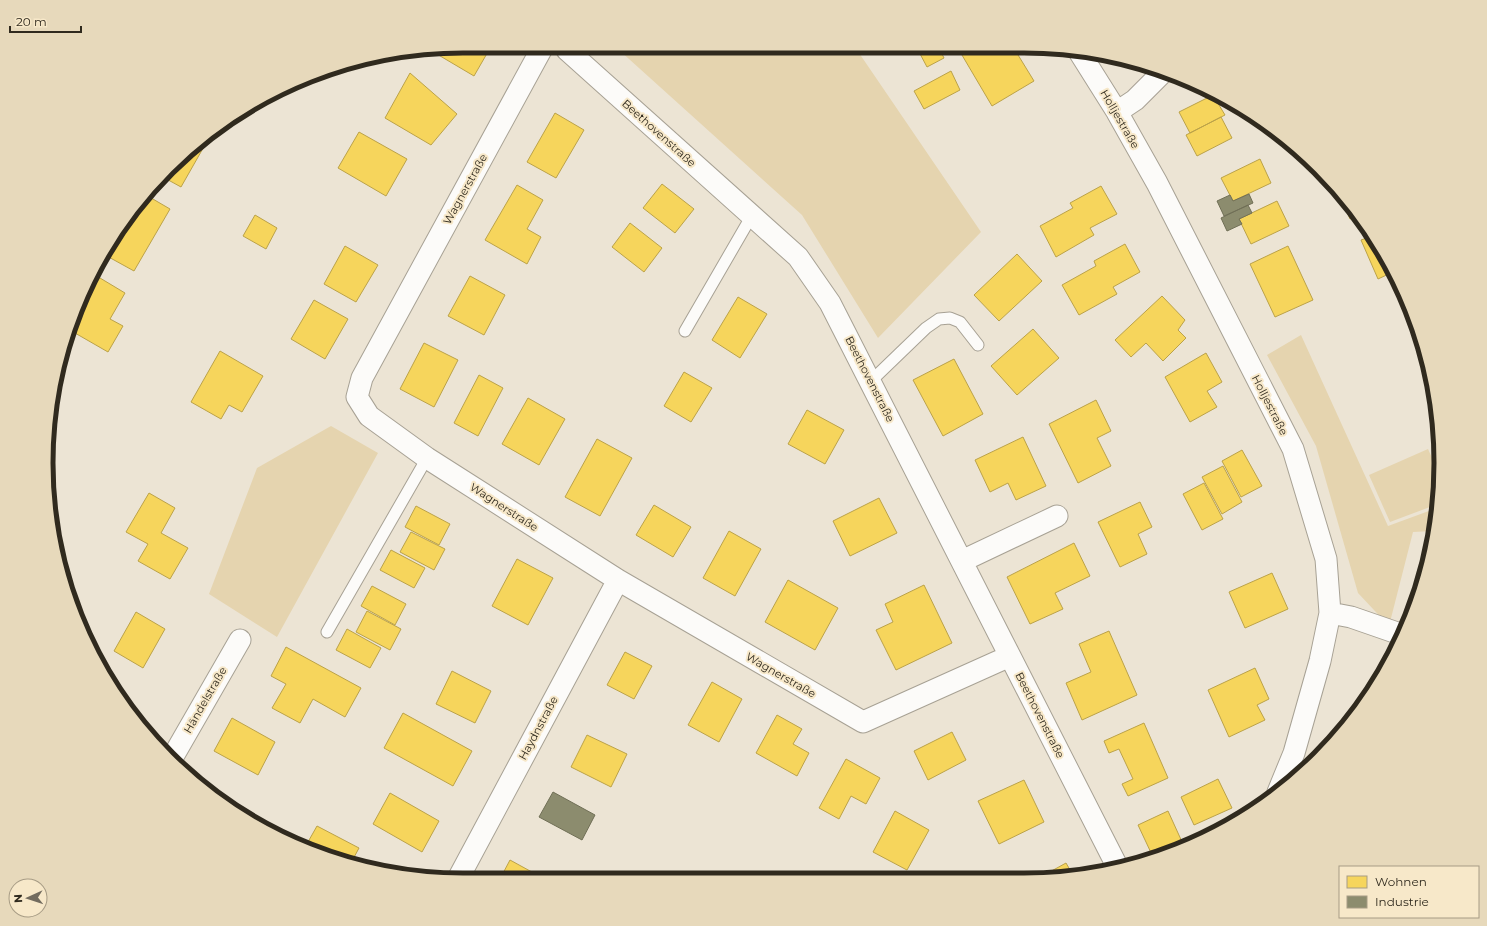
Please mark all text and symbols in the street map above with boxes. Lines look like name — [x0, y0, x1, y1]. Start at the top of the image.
scale bar — [10, 8, 81, 34]
text: 20 m — [16, 14, 47, 29]
street label: Holljestraße — [1098, 87, 1143, 151]
street label: Beethovenstraße — [619, 96, 699, 170]
street label: Wagnerstraße — [440, 151, 490, 227]
street label: Beethovenstraße — [842, 334, 898, 425]
street label: Holljestraße — [1249, 373, 1291, 438]
street label: Wagnerstraße — [467, 480, 541, 534]
street label: Wagnerstraße — [744, 649, 819, 701]
street label: Händelstraße — [180, 664, 230, 736]
street label: Beethovenstraße — [1012, 670, 1068, 761]
street label: Haydnstraße — [515, 693, 561, 762]
legend — [1339, 866, 1479, 918]
text: Wohnen — [1375, 874, 1427, 889]
north arrow — [8, 878, 48, 918]
text: N — [11, 894, 25, 903]
text: Industrie — [1375, 894, 1429, 909]

